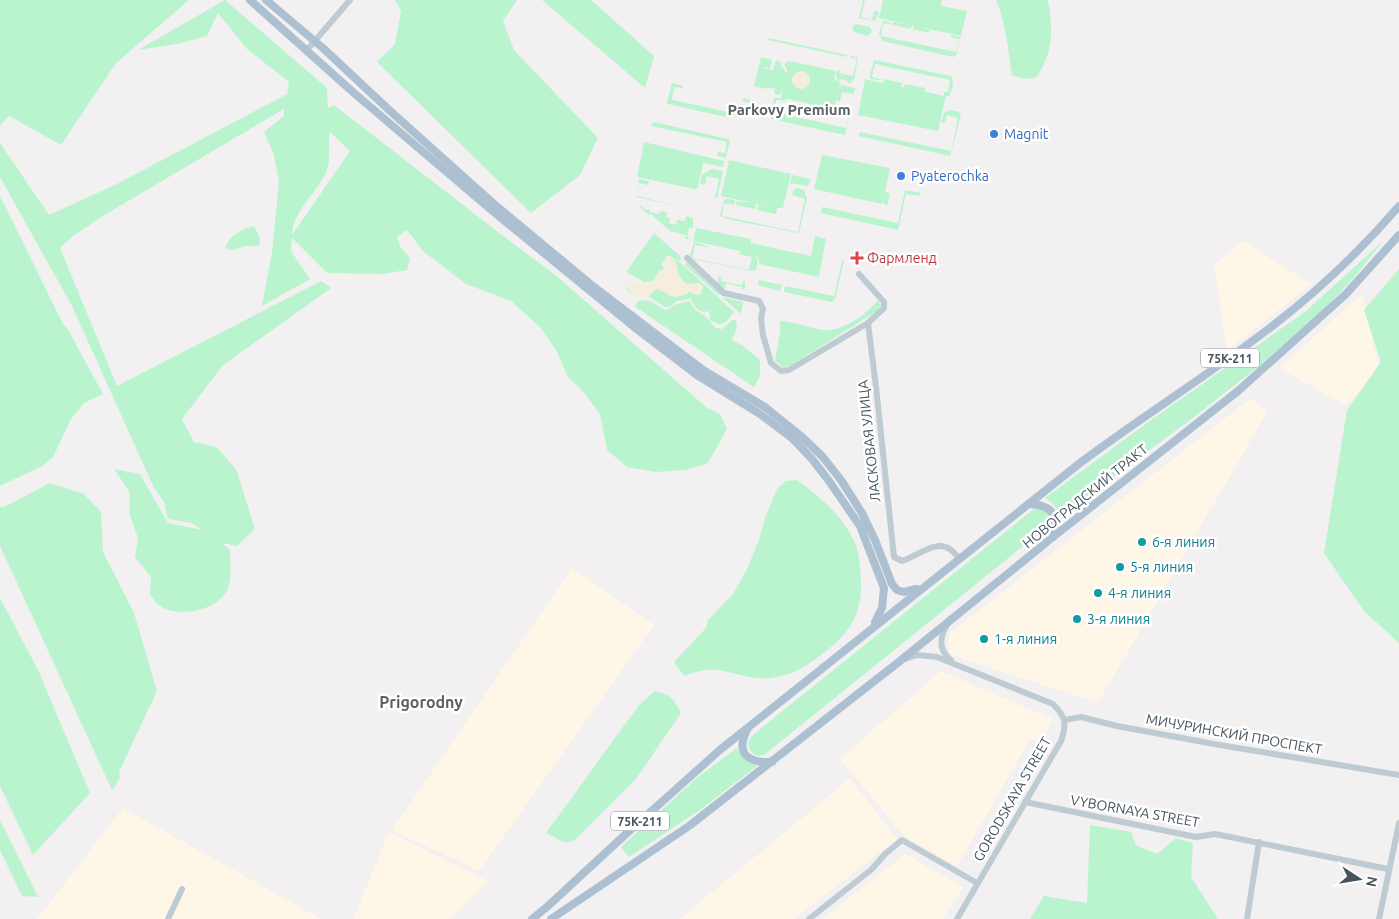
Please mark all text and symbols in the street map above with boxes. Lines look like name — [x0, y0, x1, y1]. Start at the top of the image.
district label: Parkovy Premium — [727, 101, 851, 118]
place label: Magnit — [1004, 126, 1049, 142]
marker: Magnit — [988, 128, 1000, 140]
place label: Pyaterochka — [911, 168, 989, 184]
marker: Pyaterochka — [895, 170, 907, 182]
place label: Фармленд — [867, 250, 937, 266]
marker: Фармленд — [851, 252, 863, 264]
road number: 75К-211 — [1201, 348, 1259, 368]
street label: ЛАСКОВАЯ УЛИЦА — [855, 379, 883, 503]
street label: НОВОГРАДСКИЙ ТРАКТ — [1019, 440, 1151, 551]
place label: 6-я линия — [1152, 534, 1215, 550]
marker: 6-я линия — [1136, 536, 1148, 548]
place label: 5-я линия — [1130, 559, 1193, 575]
marker: 5-я линия — [1114, 561, 1126, 573]
place label: 4-я линия — [1108, 585, 1171, 601]
marker: 4-я линия — [1092, 587, 1104, 599]
place label: 3-я линия — [1087, 611, 1150, 627]
marker: 3-я линия — [1071, 613, 1083, 625]
place label: 1-я линия — [994, 631, 1057, 647]
marker: 1-я линия — [978, 633, 990, 645]
district label: Prigorodny — [379, 693, 463, 711]
street label: МИЧУРИНСКИЙ ПРОСПЕКТ — [1145, 710, 1324, 757]
street label: GORODSKAYA STREET — [970, 734, 1054, 864]
street label: VYBORNAYA STREET — [1069, 792, 1201, 830]
road number: 75К-211 — [611, 811, 669, 830]
north arrow — [1334, 854, 1384, 904]
text: N — [1363, 875, 1381, 888]

